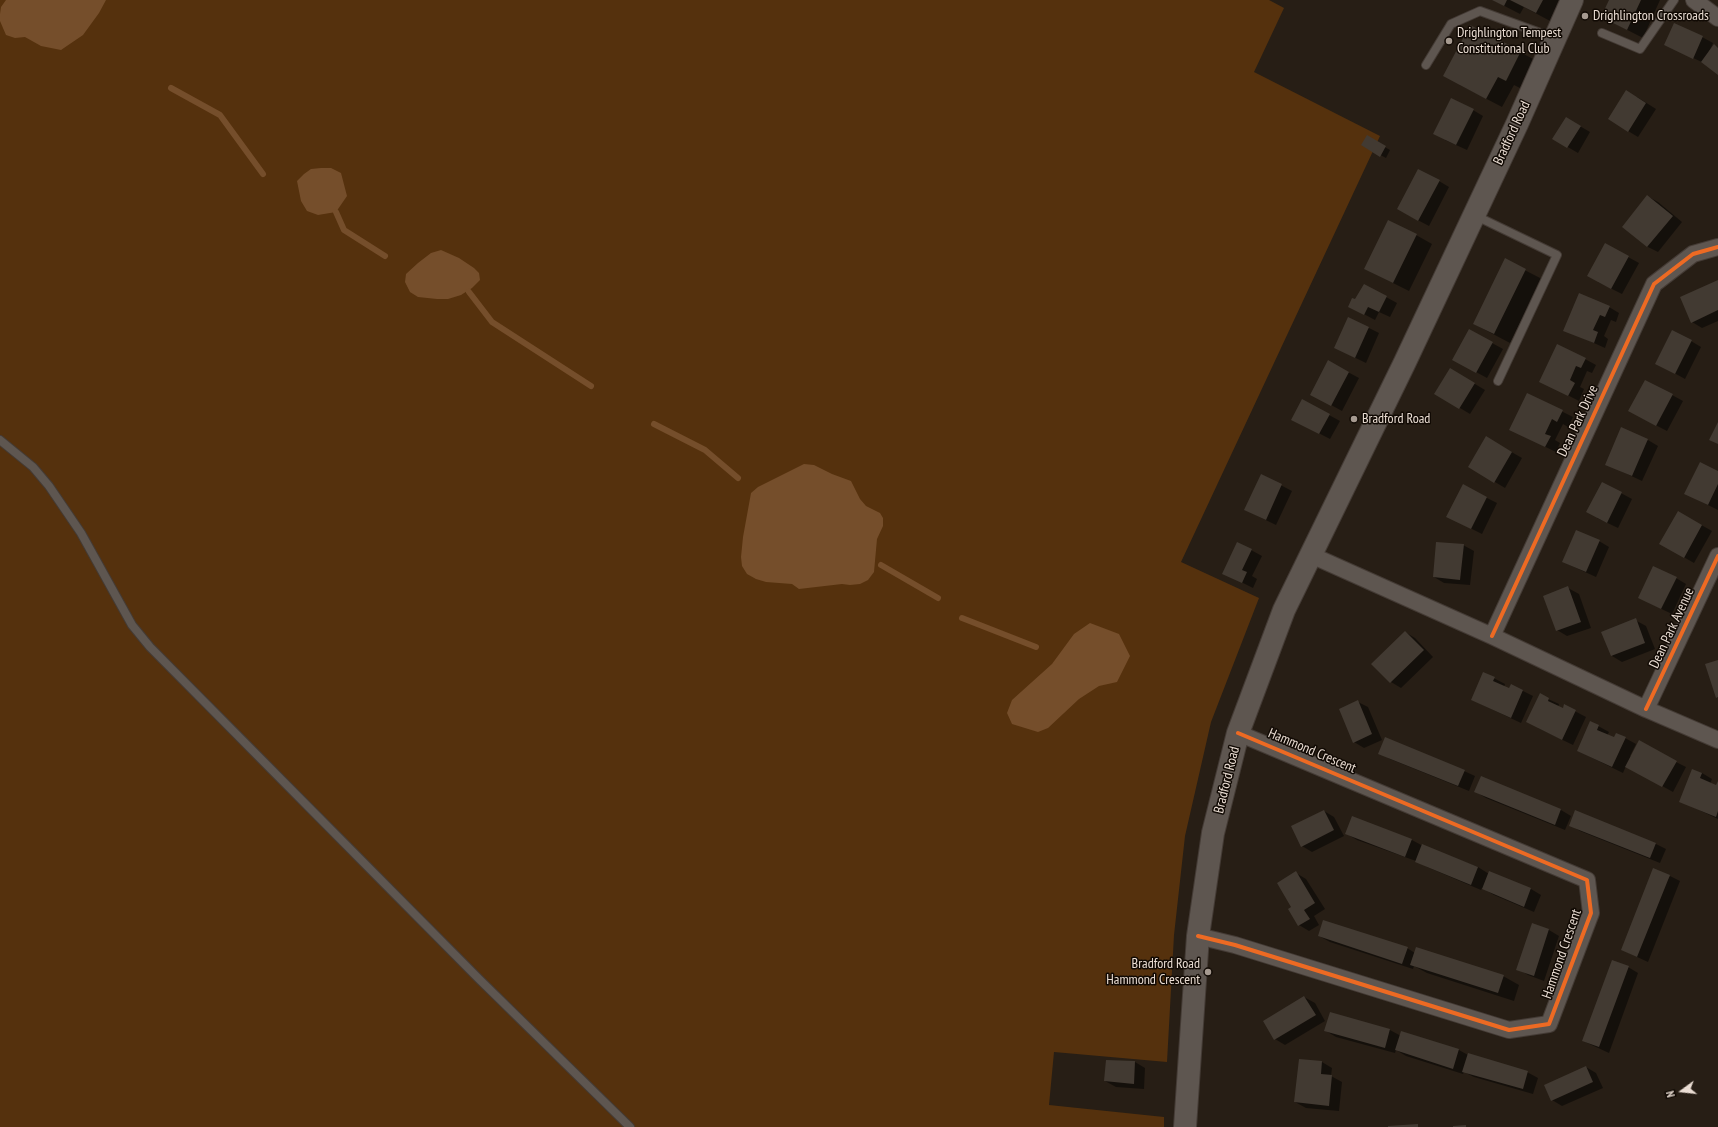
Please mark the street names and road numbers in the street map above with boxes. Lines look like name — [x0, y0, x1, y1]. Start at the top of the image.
street label: Bradford Road — [1490, 98, 1534, 168]
street label: Dean Park Drive — [1554, 383, 1602, 459]
street label: Dean Park Avenue — [1646, 585, 1698, 671]
street label: Hammond Crescent — [1266, 725, 1358, 777]
street label: Bradford Road — [1211, 745, 1243, 815]
street label: Hammond Crescent — [1539, 907, 1585, 1001]

